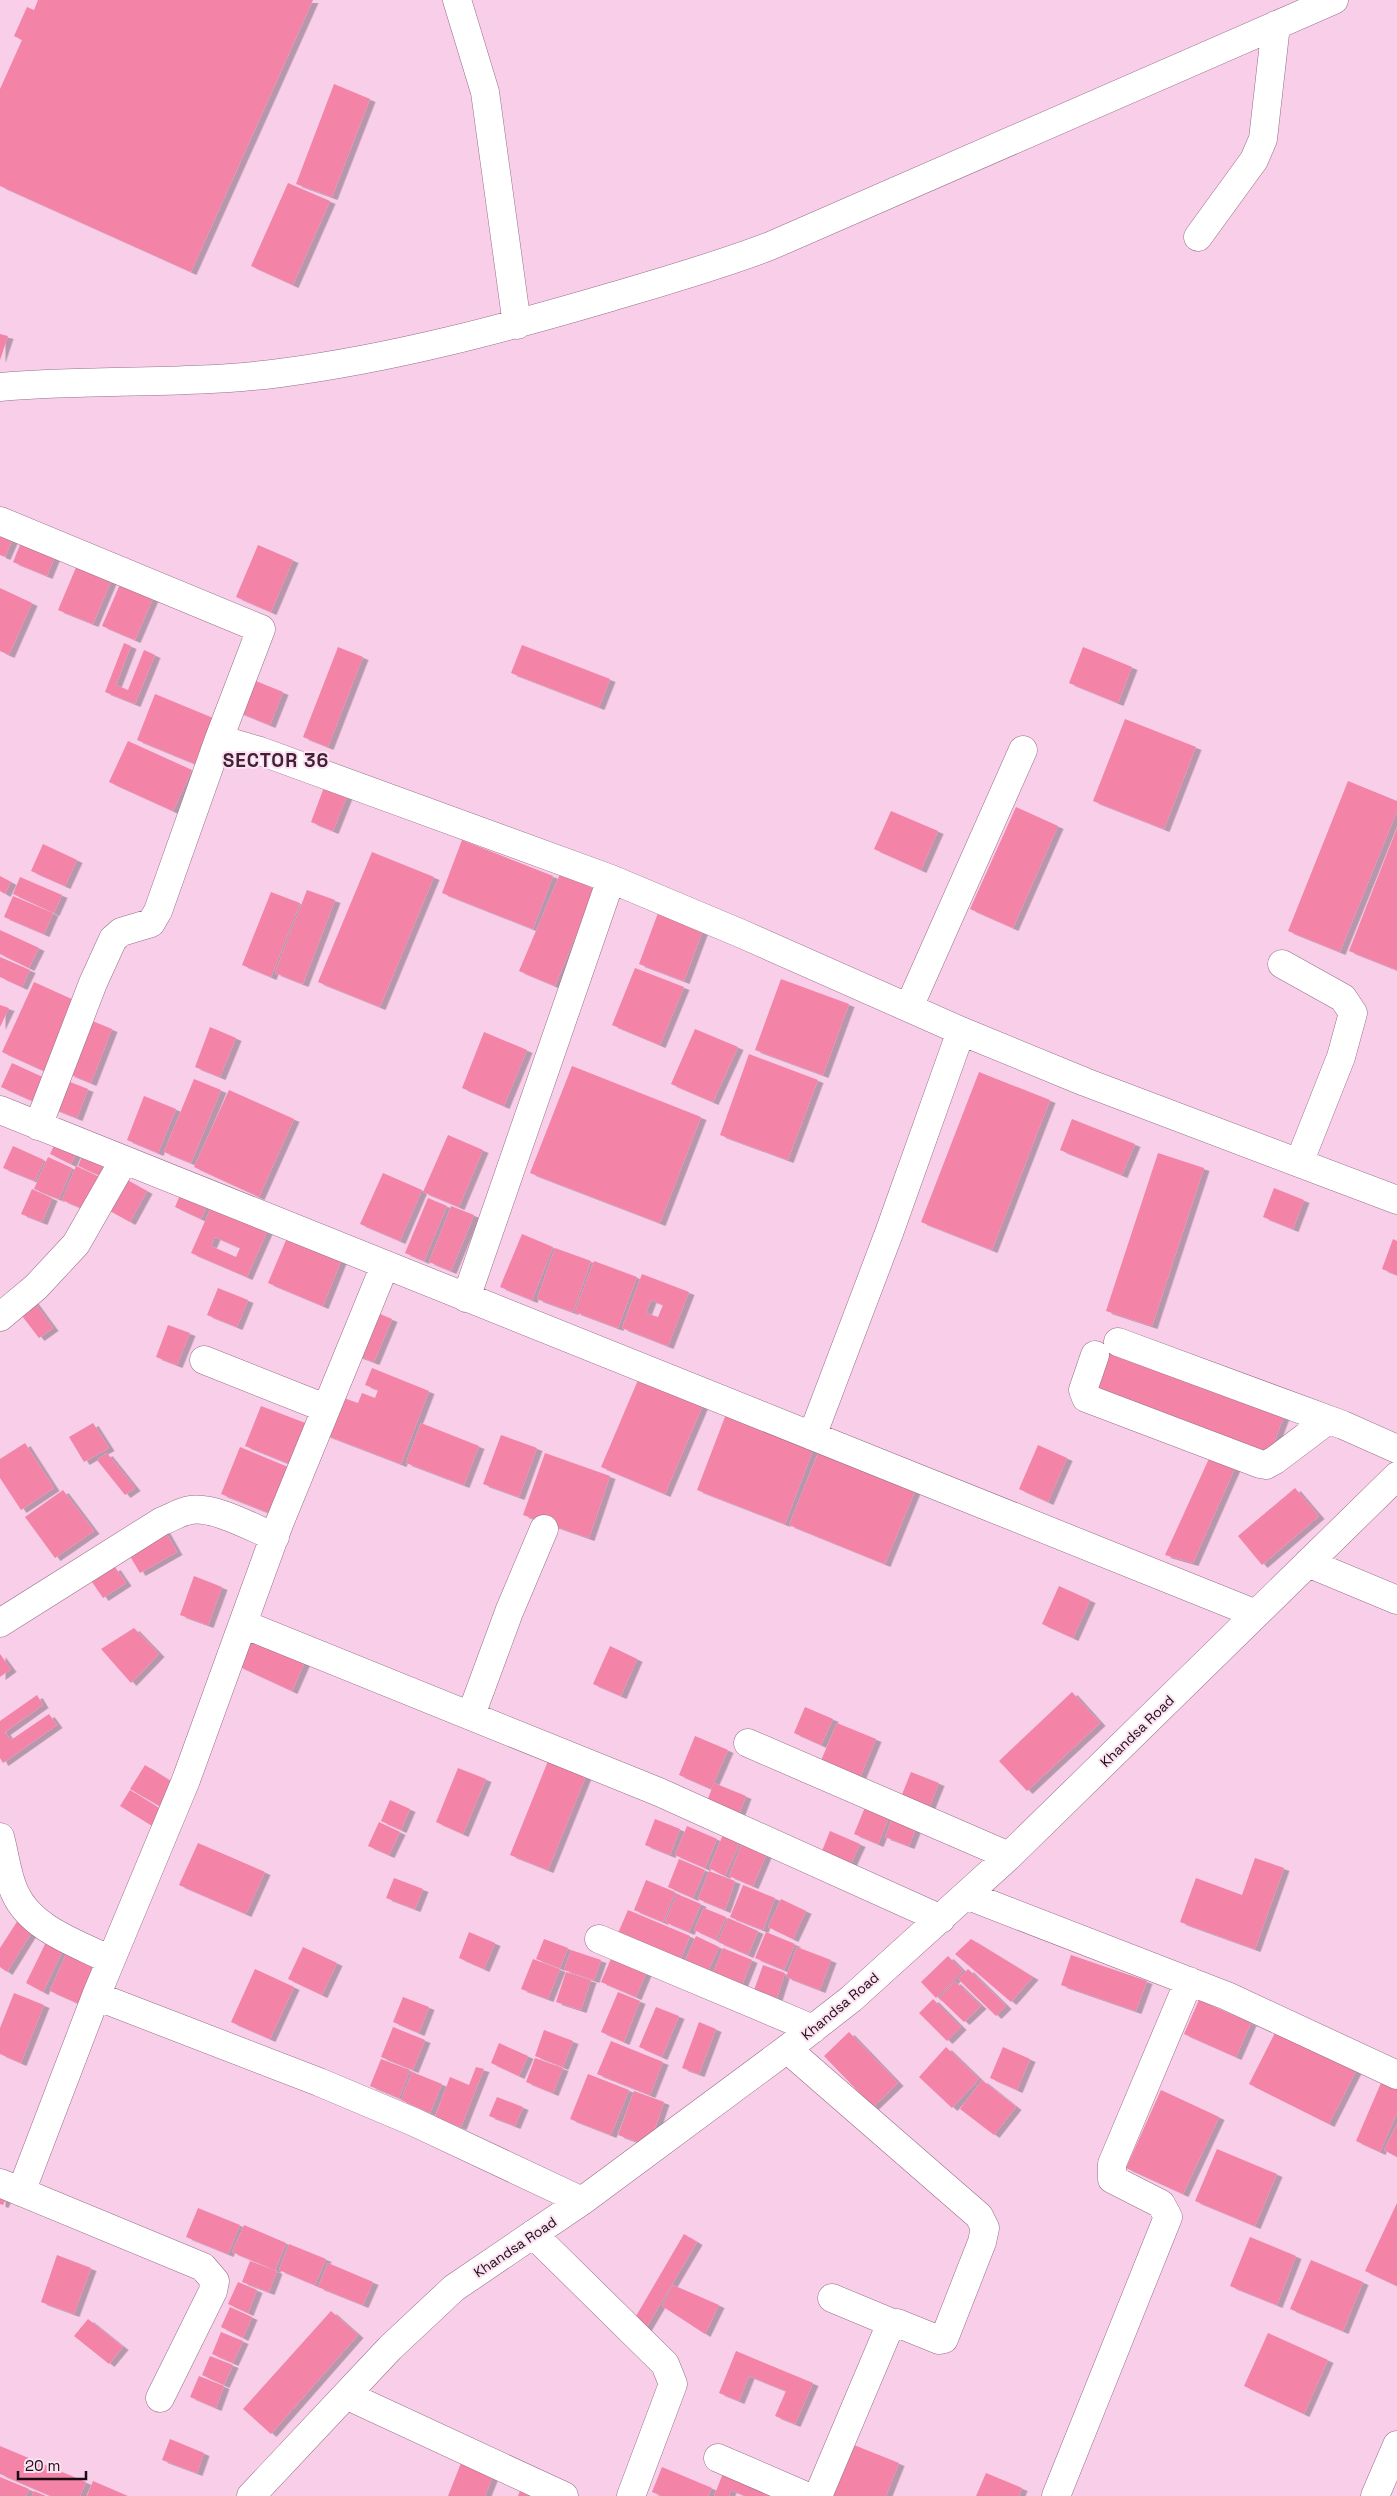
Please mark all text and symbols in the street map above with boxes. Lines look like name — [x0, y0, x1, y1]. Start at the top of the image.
district label: SECTOR 36 — [223, 748, 329, 773]
street label: Khandsa Road — [1096, 1691, 1178, 1771]
street label: Khandsa Road — [797, 1968, 883, 2044]
street label: Khandsa Road — [470, 2213, 560, 2281]
scale bar — [18, 2448, 85, 2480]
text: 20 m — [25, 2456, 60, 2475]

